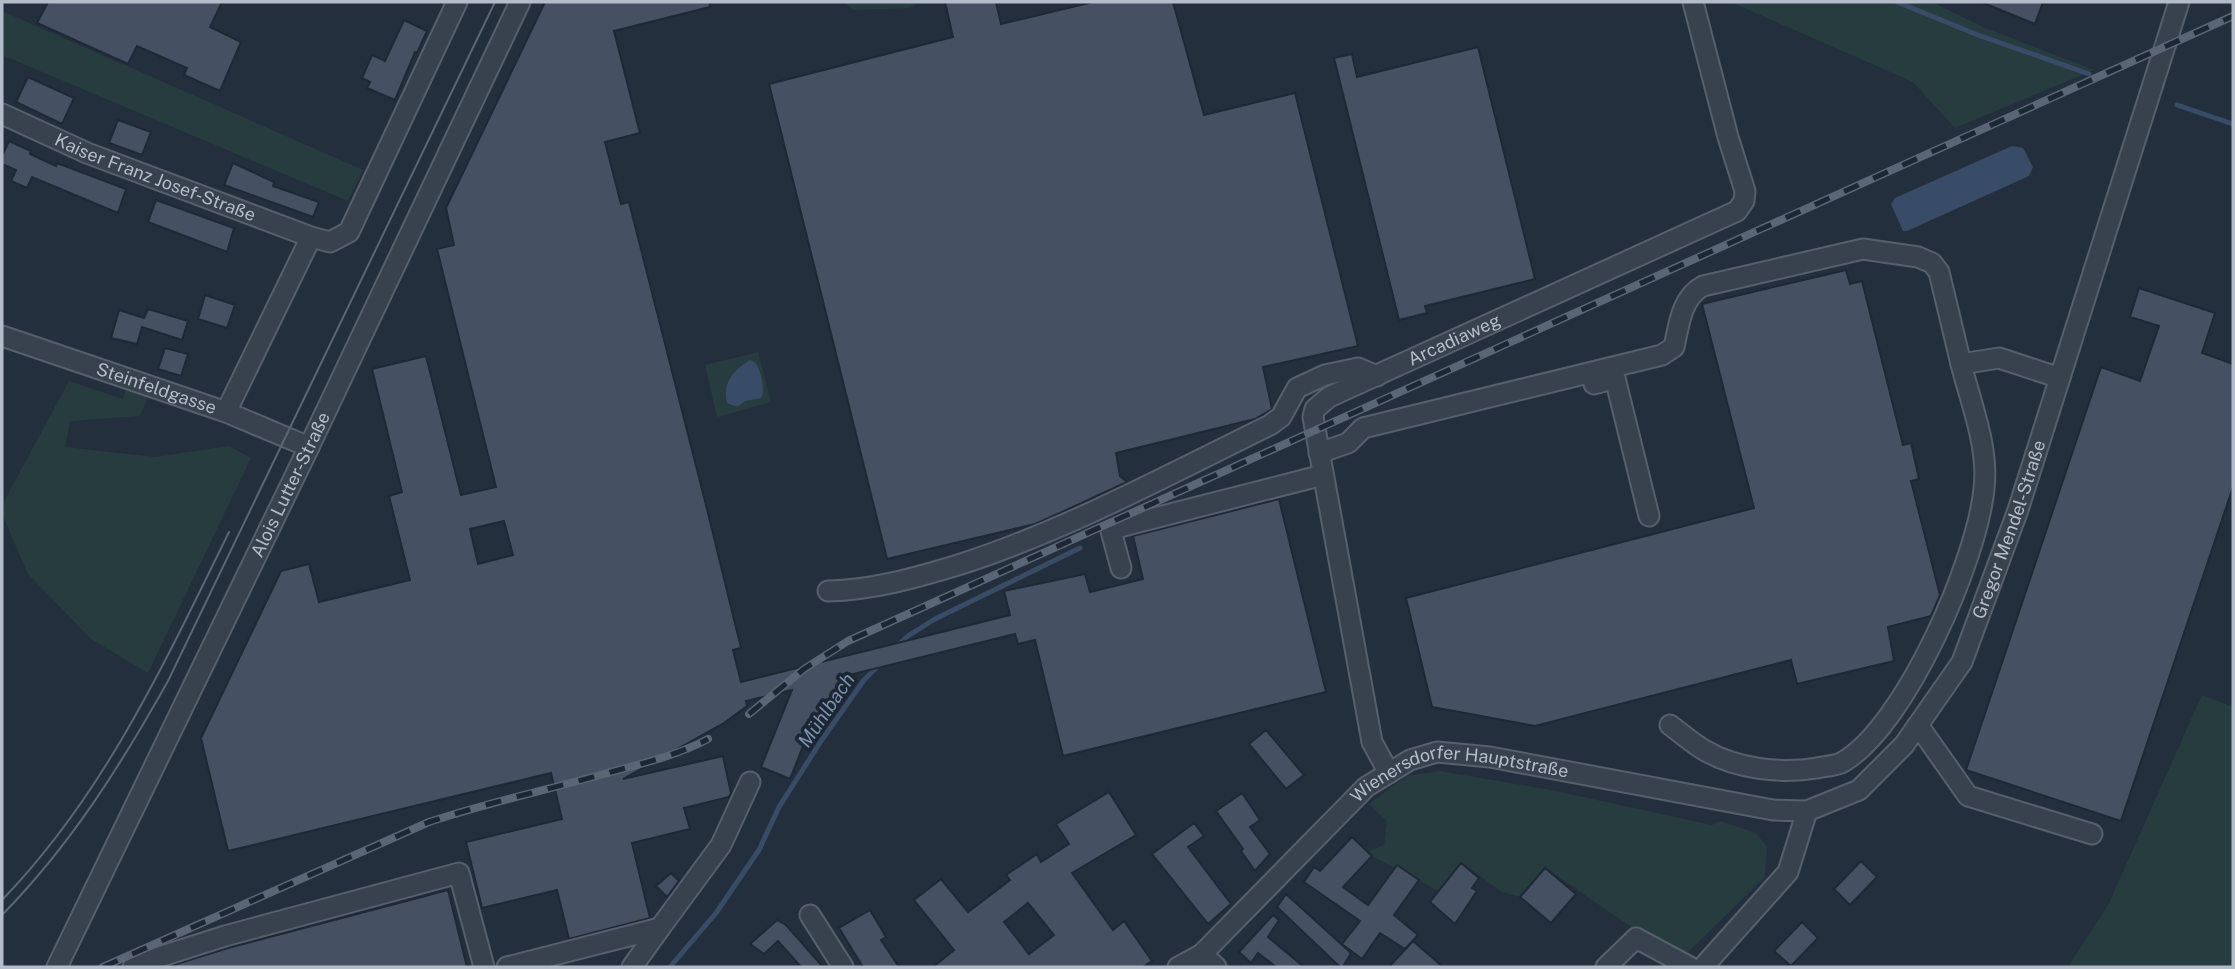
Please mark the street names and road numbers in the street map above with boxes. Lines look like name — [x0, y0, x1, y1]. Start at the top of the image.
street label: Kaiser Franz Josef-Straße — [52, 129, 259, 225]
street label: Arcadiaweg — [1404, 309, 1504, 370]
street label: Steinfeldgasse — [94, 358, 219, 418]
street label: Alois Lutter-Straße — [246, 408, 334, 560]
street label: Gregor Mendel-Straße — [1968, 437, 2049, 622]
street label: Wienersdorfer Hauptstraße — [1346, 741, 1570, 807]

